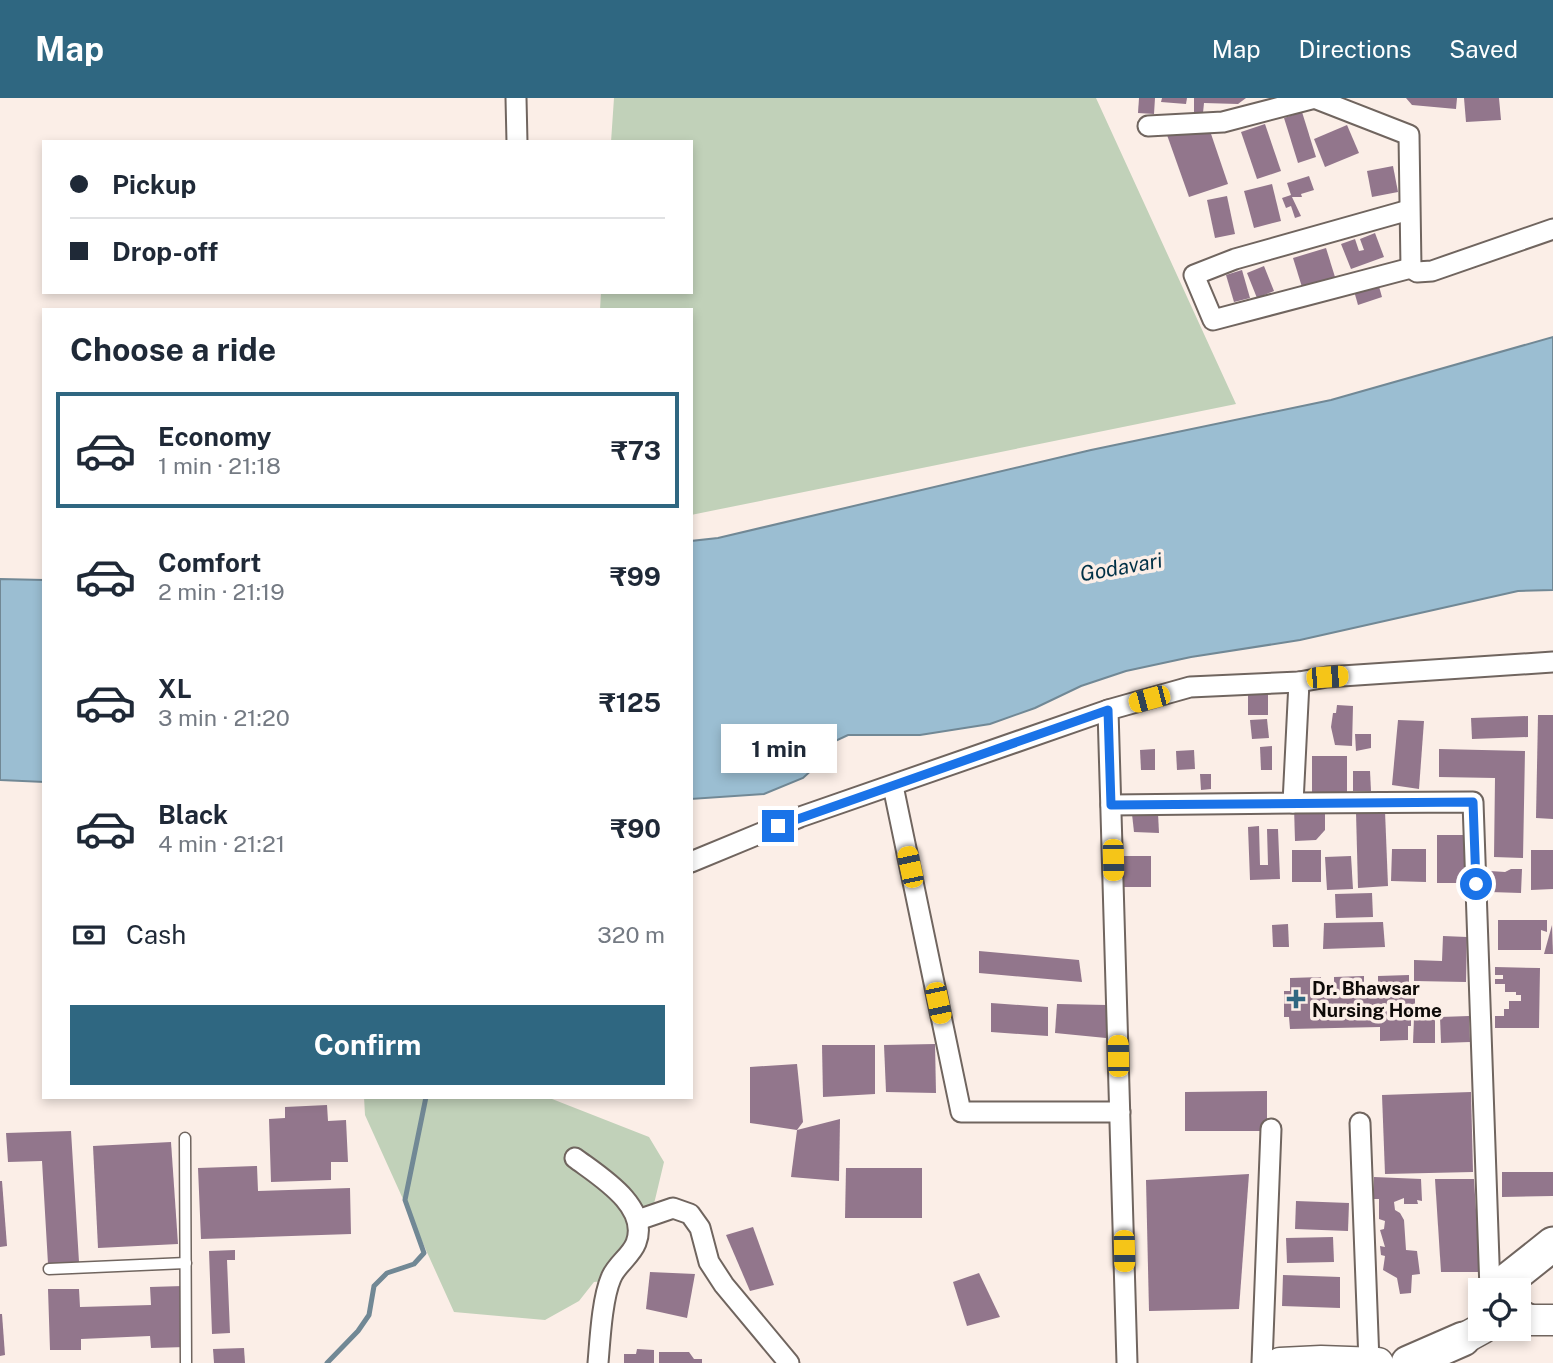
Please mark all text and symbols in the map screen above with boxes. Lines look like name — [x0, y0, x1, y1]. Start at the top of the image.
text: Map — [35, 30, 104, 68]
text: Map — [1212, 35, 1261, 63]
text: Directions — [1299, 35, 1411, 63]
text: Saved — [1449, 35, 1518, 63]
text: Pickup — [112, 169, 196, 200]
text: Drop-off — [112, 236, 218, 267]
text: Choose a ride — [70, 331, 276, 368]
icon: car — [74, 419, 137, 482]
text: Economy — [158, 421, 271, 452]
text: ₹73 — [611, 435, 661, 466]
text: 1 min · 21:18 — [158, 452, 281, 479]
icon: car — [74, 545, 137, 608]
text: Comfort — [158, 547, 261, 578]
water label: Godavari — [1078, 547, 1164, 587]
text: ₹99 — [610, 561, 661, 592]
text: 2 min · 21:19 — [158, 578, 285, 605]
car — [1306, 665, 1349, 689]
icon: car — [74, 671, 137, 734]
text: XL — [158, 673, 192, 704]
car — [1126, 683, 1173, 715]
text: ₹125 — [599, 687, 661, 718]
text: 3 min · 21:20 — [158, 704, 290, 731]
callout: 1 min — [720, 724, 836, 774]
text: 1 min — [751, 735, 807, 762]
icon: car — [74, 797, 137, 860]
text: Black — [158, 799, 228, 830]
route end — [762, 810, 794, 842]
text: ₹90 — [610, 813, 661, 844]
text: 4 min · 21:21 — [158, 830, 285, 857]
car — [1103, 839, 1124, 881]
car — [896, 844, 925, 890]
route start — [1460, 868, 1492, 900]
icon: cash — [70, 916, 108, 954]
text: Cash — [126, 919, 186, 950]
text: 320 m — [597, 921, 665, 948]
place label: Dr. Bhawsar Nursing Home — [1312, 977, 1442, 1021]
car — [924, 980, 953, 1026]
marker: Dr. Bhawsar Nursing Home — [1286, 989, 1306, 1009]
button: Confirm — [70, 1005, 665, 1085]
car — [1108, 1035, 1129, 1077]
car — [1114, 1230, 1135, 1272]
map controls — [1468, 1278, 1531, 1341]
button: locate — [1468, 1278, 1531, 1341]

